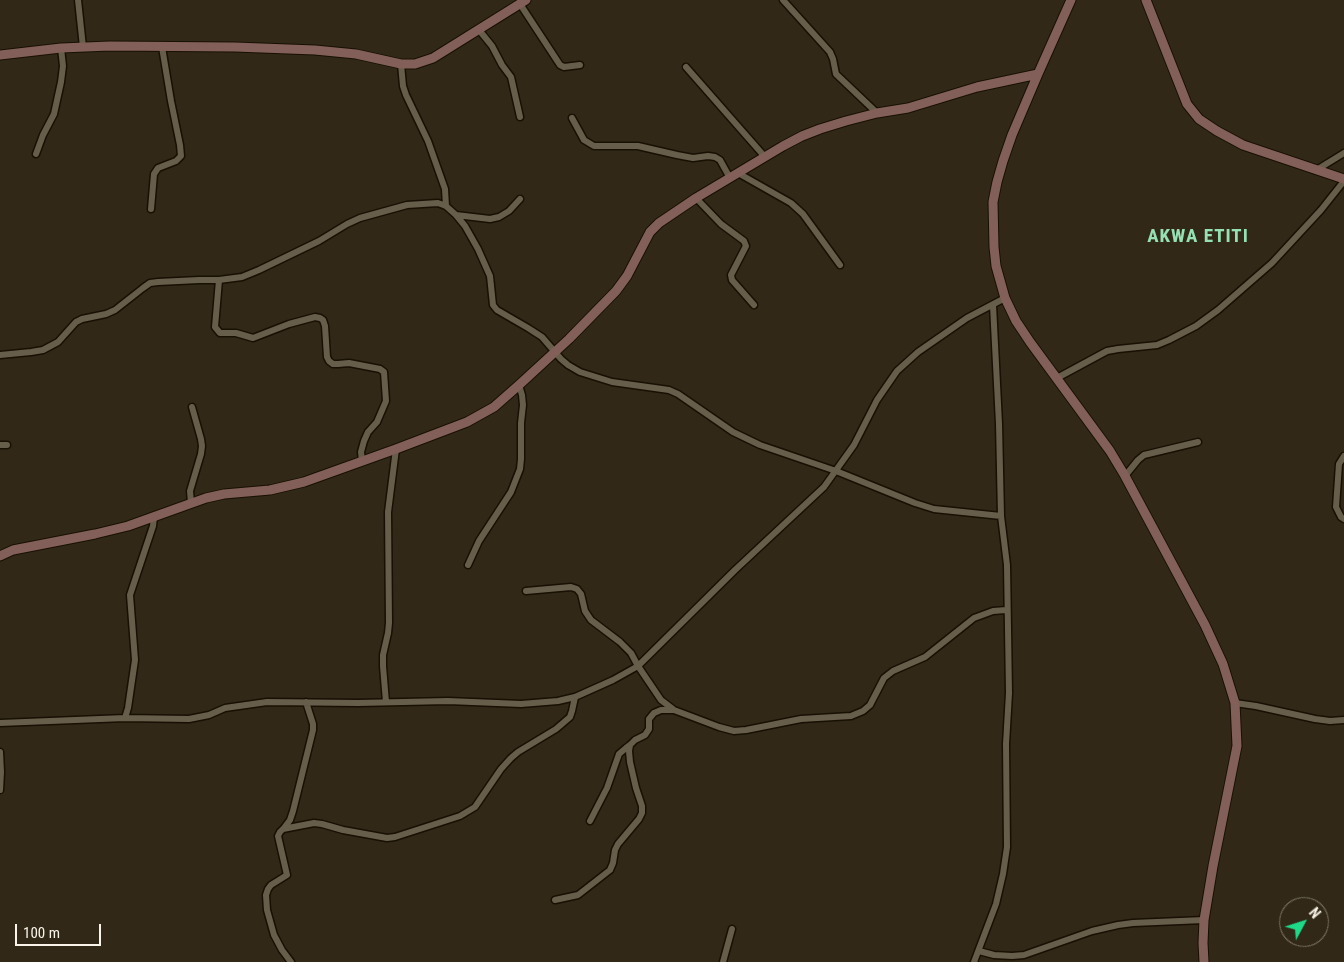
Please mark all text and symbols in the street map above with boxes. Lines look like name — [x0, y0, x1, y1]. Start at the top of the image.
district label: AKWA ETITI — [1146, 226, 1250, 248]
north arrow — [1279, 897, 1329, 947]
text: N — [1306, 905, 1324, 921]
scale bar — [18, 914, 104, 946]
text: 100 m — [23, 924, 60, 942]

